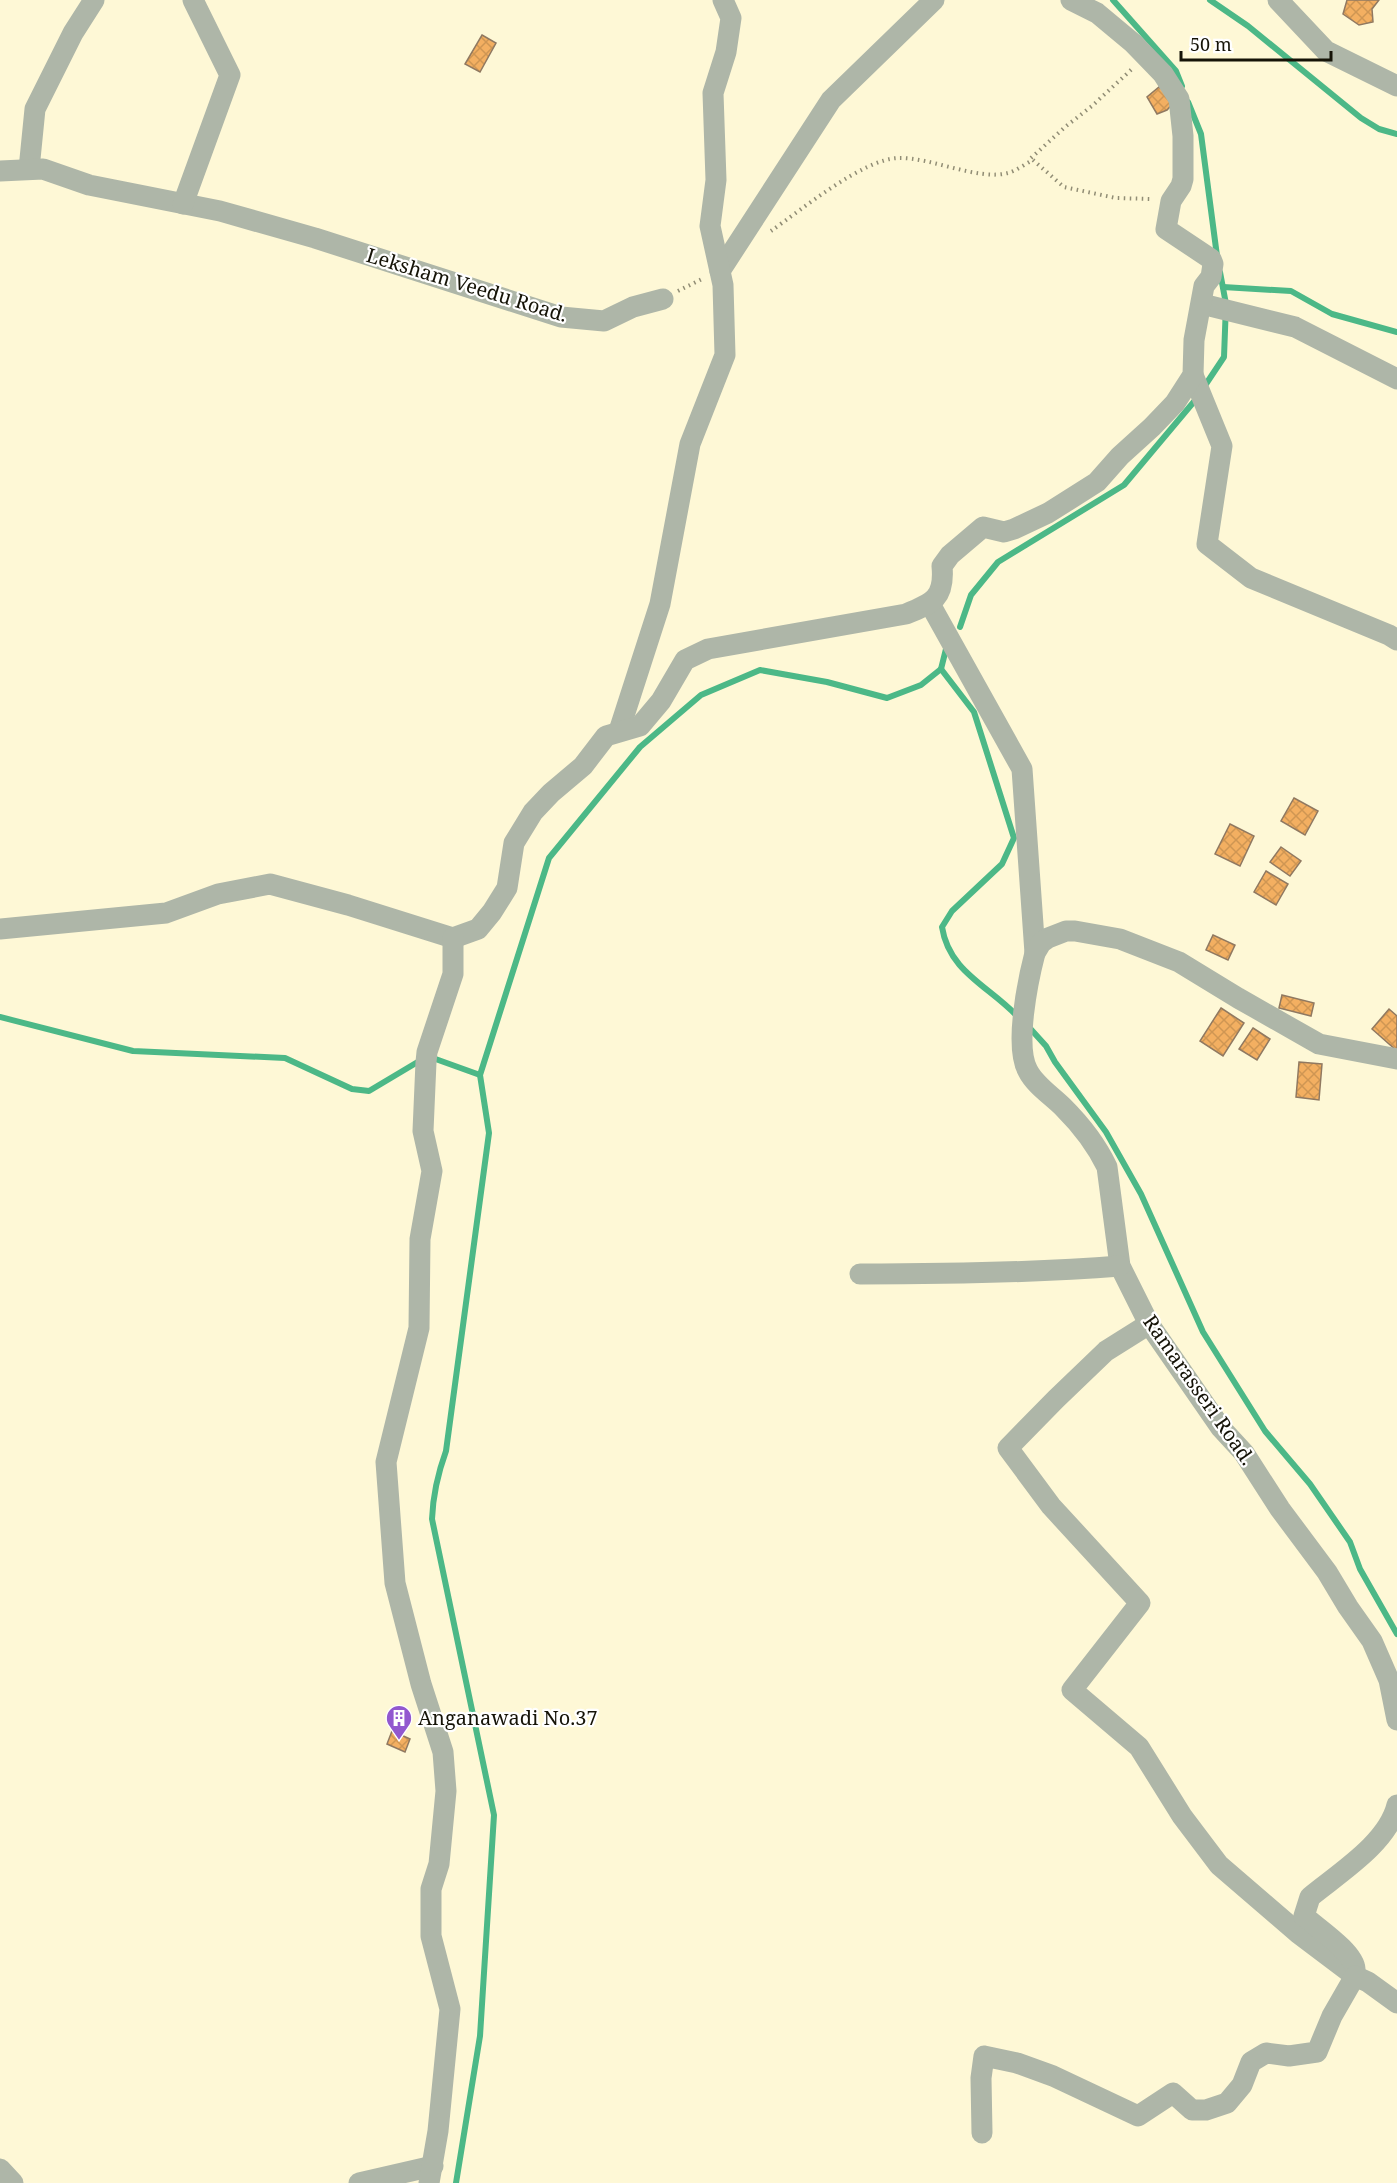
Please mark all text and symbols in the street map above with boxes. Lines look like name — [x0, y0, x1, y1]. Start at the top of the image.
scale bar — [1181, 24, 1331, 62]
text: 50 m — [1190, 32, 1232, 56]
street label: Leksham Veedu Road. — [363, 241, 571, 328]
street label: Ramarasseri Road. — [1137, 1309, 1261, 1470]
building icon: Anganawadi No.37 — [384, 1703, 414, 1741]
place label: Anganawadi No.37 — [418, 1704, 598, 1731]

